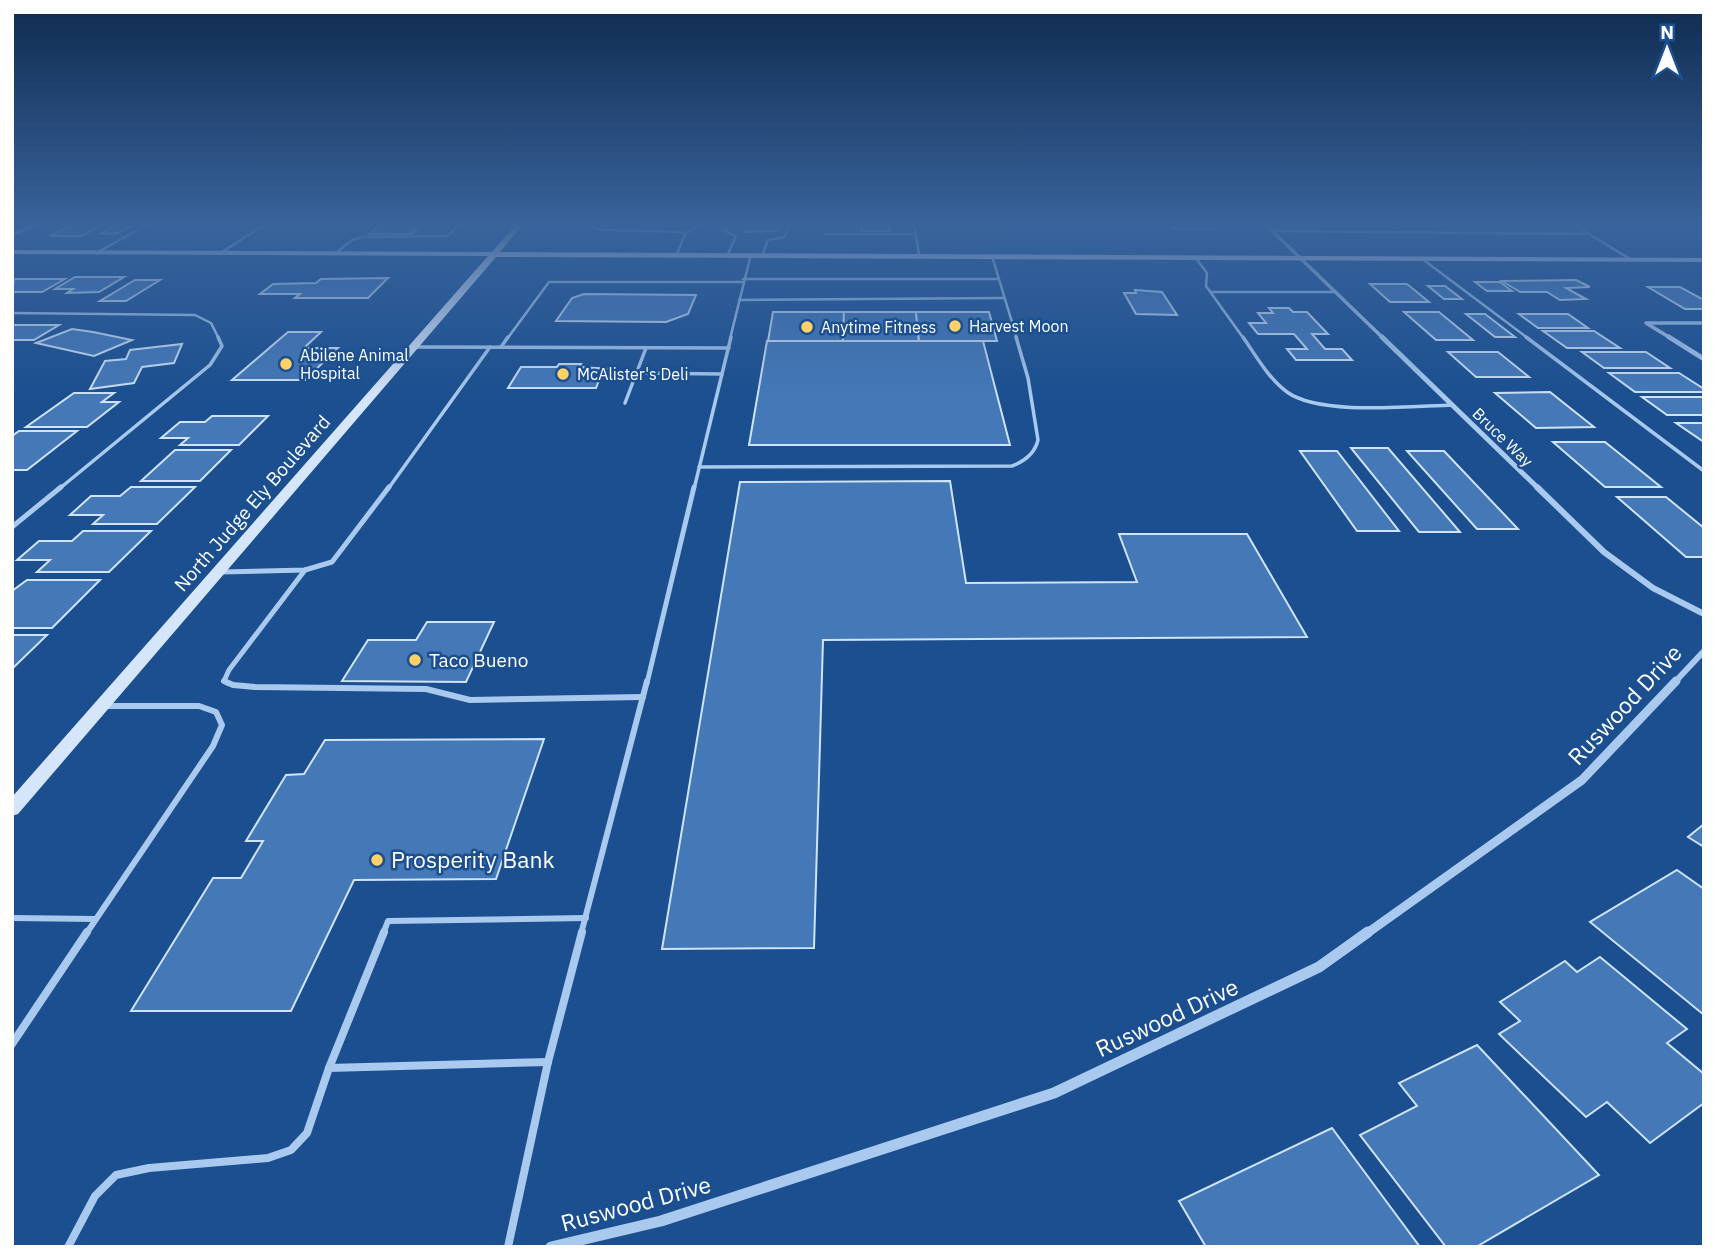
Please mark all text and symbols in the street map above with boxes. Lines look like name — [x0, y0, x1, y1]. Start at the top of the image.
north arrow — [1632, 14, 1702, 84]
text: N — [1660, 20, 1674, 44]
place label: Harvest Moon — [969, 316, 1069, 336]
place label: Anytime Fitness — [821, 317, 936, 337]
marker: Harvest Moon — [947, 318, 963, 334]
marker: Anytime Fitness — [799, 319, 815, 335]
place label: Abilene Animal Hospital — [300, 345, 409, 383]
marker: Abilene Animal Hospital — [278, 356, 294, 372]
place label: McAlister's Deli — [577, 364, 688, 384]
marker: McAlister's Deli — [555, 366, 571, 382]
street label: Bruce Way — [1469, 403, 1537, 471]
street label: North Judge Ely Boulevard — [169, 410, 335, 596]
street label: Ruswood Drive — [1561, 638, 1688, 771]
place label: Taco Bueno — [429, 648, 528, 672]
marker: Taco Bueno — [407, 652, 423, 668]
place label: Prosperity Bank — [391, 844, 555, 874]
marker: Prosperity Bank — [369, 852, 385, 868]
street label: Ruswood Drive — [1090, 971, 1243, 1063]
street label: Ruswood Drive — [557, 1169, 714, 1237]

